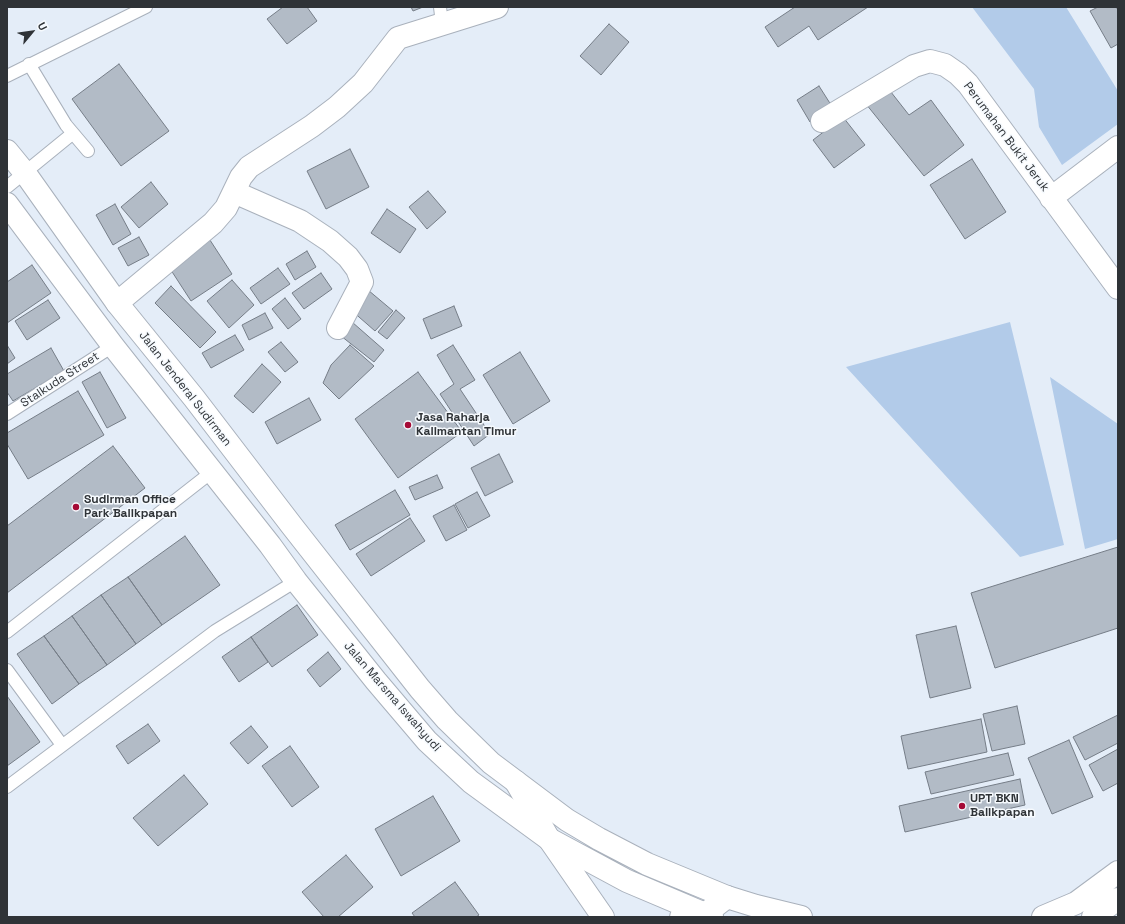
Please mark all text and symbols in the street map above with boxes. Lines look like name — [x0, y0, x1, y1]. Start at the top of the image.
north arrow — [12, 12, 52, 52]
text: U — [35, 20, 50, 33]
street label: Perumahan Bukit Jeruk — [960, 79, 1052, 195]
street label: Jalan Jenderal Sudirman — [136, 329, 234, 449]
street label: Stalkuda Street — [18, 349, 102, 411]
place label: Jasa Raharja Kalimantan Timur — [416, 411, 516, 439]
marker: Jasa Raharja Kalimantan Timur — [403, 420, 413, 430]
place label: Sudirman Office Park Balikpapan — [84, 493, 177, 521]
marker: Sudirman Office Park Balikpapan — [71, 502, 81, 512]
street label: Jalan Marsma Iswahyudi — [340, 639, 444, 755]
place label: UPT BKN Balikpapan — [970, 792, 1035, 820]
marker: UPT BKN Balikpapan — [957, 801, 967, 811]

